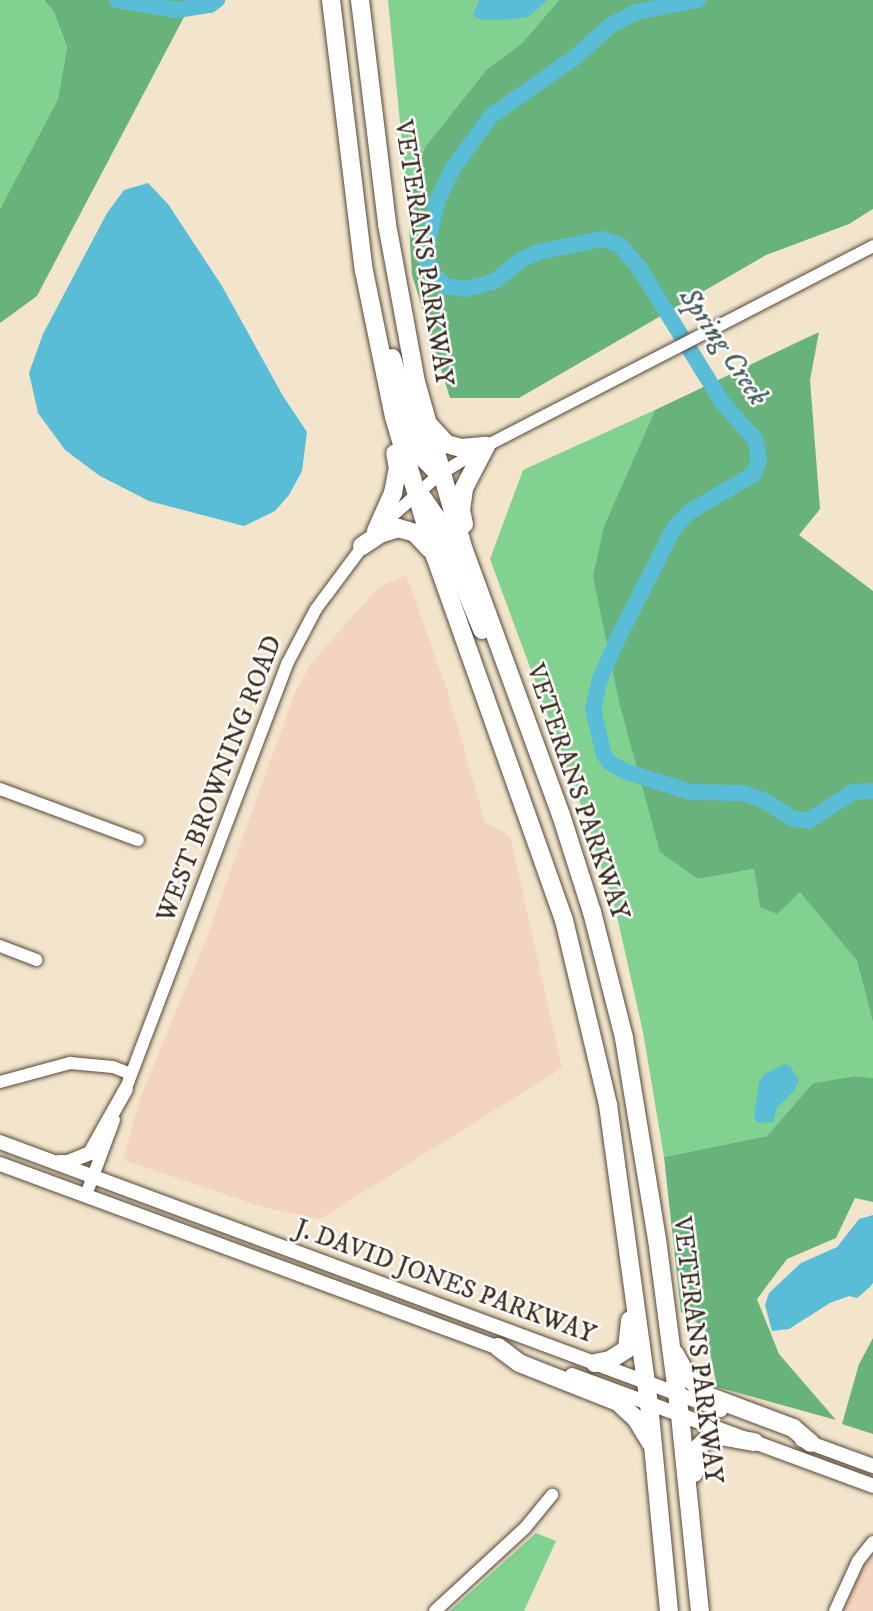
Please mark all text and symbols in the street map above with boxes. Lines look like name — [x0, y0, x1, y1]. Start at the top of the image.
street label: VETERANS PARKWAY — [387, 118, 459, 388]
water label: Spring Creek — [671, 282, 775, 412]
street label: WEST BROWNING ROAD — [151, 631, 289, 927]
street label: VETERANS PARKWAY — [518, 660, 636, 924]
street label: J. DAVID JONES PARKWAY — [290, 1213, 600, 1351]
street label: VETERANS PARKWAY — [665, 1215, 729, 1485]

